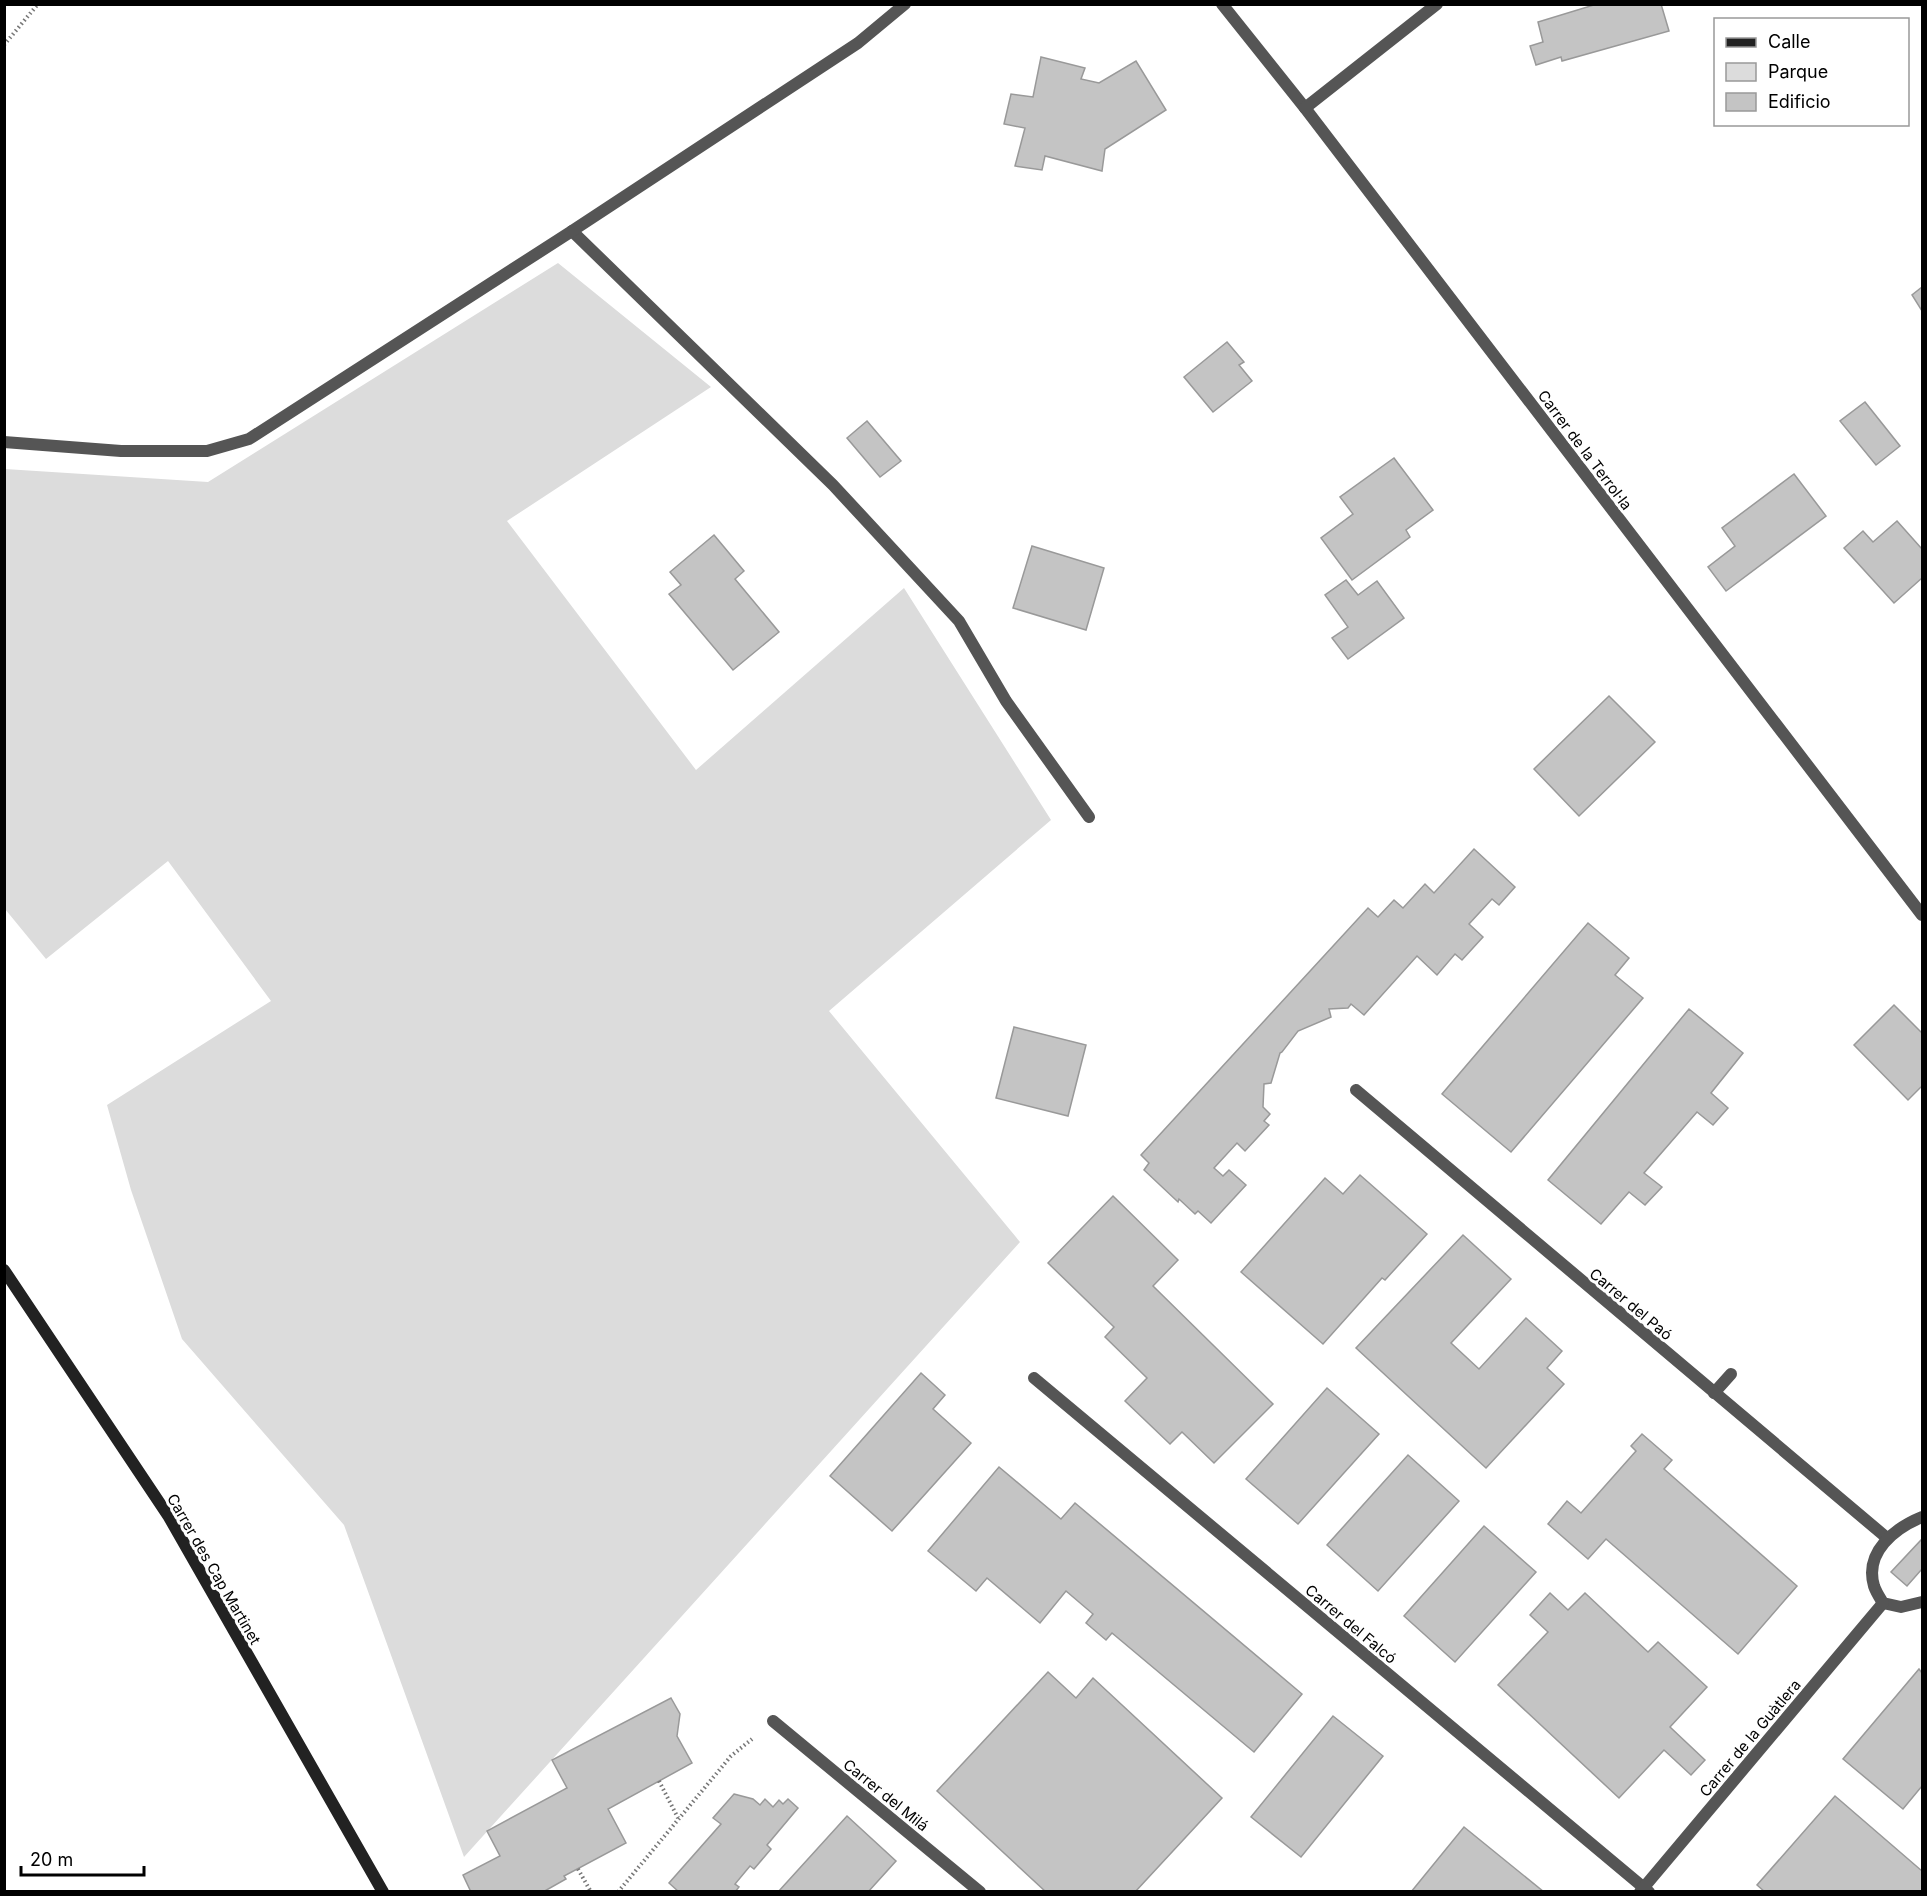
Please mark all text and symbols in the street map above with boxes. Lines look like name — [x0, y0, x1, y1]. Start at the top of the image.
legend — [1714, 18, 1909, 126]
text: Calle — [1768, 31, 1810, 52]
text: Parque — [1768, 61, 1828, 82]
text: Edificio — [1768, 91, 1831, 112]
street label: Carrer de la Terrol·la — [1534, 386, 1636, 514]
street label: Carrer del Paó — [1586, 1264, 1676, 1344]
street label: Carrer des Cap Martinet — [163, 1490, 265, 1648]
street label: Carrer del Falcó — [1302, 1580, 1400, 1668]
street label: Carrer de la Guàtlera — [1695, 1675, 1805, 1801]
street label: Carrer del Milá — [839, 1755, 933, 1835]
scale bar — [21, 1839, 144, 1877]
text: 20 m — [30, 1849, 73, 1870]

